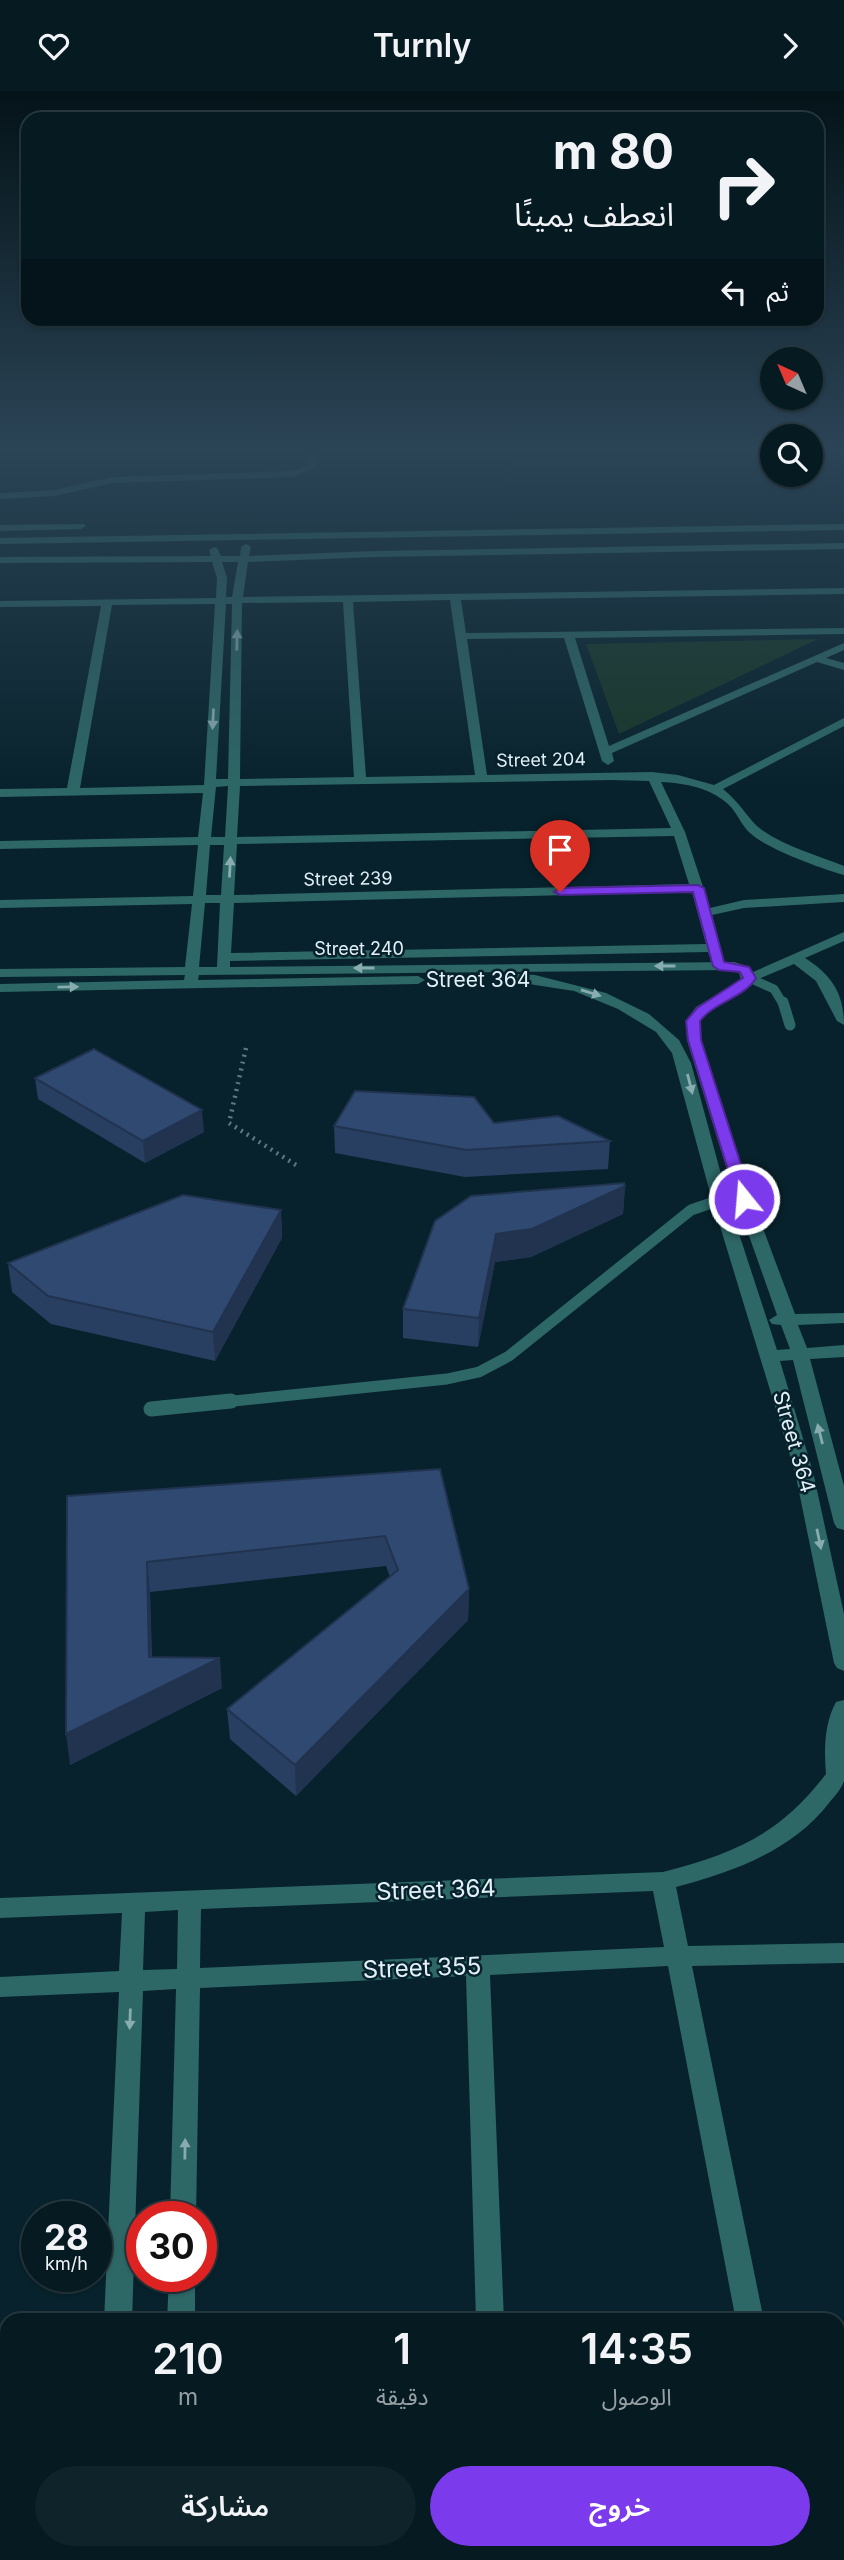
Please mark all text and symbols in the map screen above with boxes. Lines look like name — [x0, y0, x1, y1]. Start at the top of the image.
text: Turnly — [373, 26, 471, 65]
icon: heart — [35, 27, 73, 65]
icon: forward — [771, 27, 809, 65]
text: 80 m — [553, 122, 674, 181]
icon: right — [698, 140, 789, 231]
text: انعطف يمينًا — [514, 195, 674, 234]
icon: left — [715, 273, 753, 311]
text: ثم — [767, 276, 789, 307]
north arrow — [760, 347, 822, 409]
map controls — [760, 347, 823, 487]
button: search — [760, 424, 823, 487]
one-way arrow — [231, 629, 243, 651]
one-way arrow — [207, 709, 218, 731]
street label: Street 204 — [496, 748, 586, 771]
pin — [530, 820, 590, 892]
icon: arrive — [541, 831, 579, 869]
one-way arrow — [225, 856, 236, 878]
street label: Street 239 — [303, 867, 393, 890]
street label: Street 240 — [314, 938, 404, 959]
one-way arrow — [654, 960, 676, 972]
one-way arrow — [353, 962, 375, 974]
street label: Street 364 — [426, 967, 530, 992]
one-way arrow — [57, 981, 79, 993]
one-way arrow — [581, 989, 602, 999]
one-way arrow — [685, 1074, 696, 1096]
position arrow — [707, 1162, 781, 1236]
street label: Street 364 — [768, 1388, 821, 1496]
one-way arrow — [814, 1423, 825, 1445]
one-way arrow — [813, 1528, 824, 1550]
street label: Street 364 — [376, 1873, 496, 1906]
street label: Street 355 — [362, 1951, 482, 1984]
one-way arrow — [124, 2008, 135, 2030]
one-way arrow — [179, 2138, 190, 2160]
speed limit sign: 30 — [126, 2201, 217, 2292]
text: 28 — [44, 2216, 89, 2258]
text: km/h — [45, 2253, 88, 2274]
text: 1 — [393, 2323, 411, 2374]
text: 14:35 — [581, 2323, 693, 2374]
text: 210 — [152, 2333, 224, 2384]
text: m — [178, 2383, 198, 2411]
text: دقيقة — [376, 2383, 428, 2411]
text: الوصول — [602, 2383, 672, 2411]
button: مشاركة — [35, 2466, 416, 2546]
button: خروج — [430, 2466, 810, 2546]

